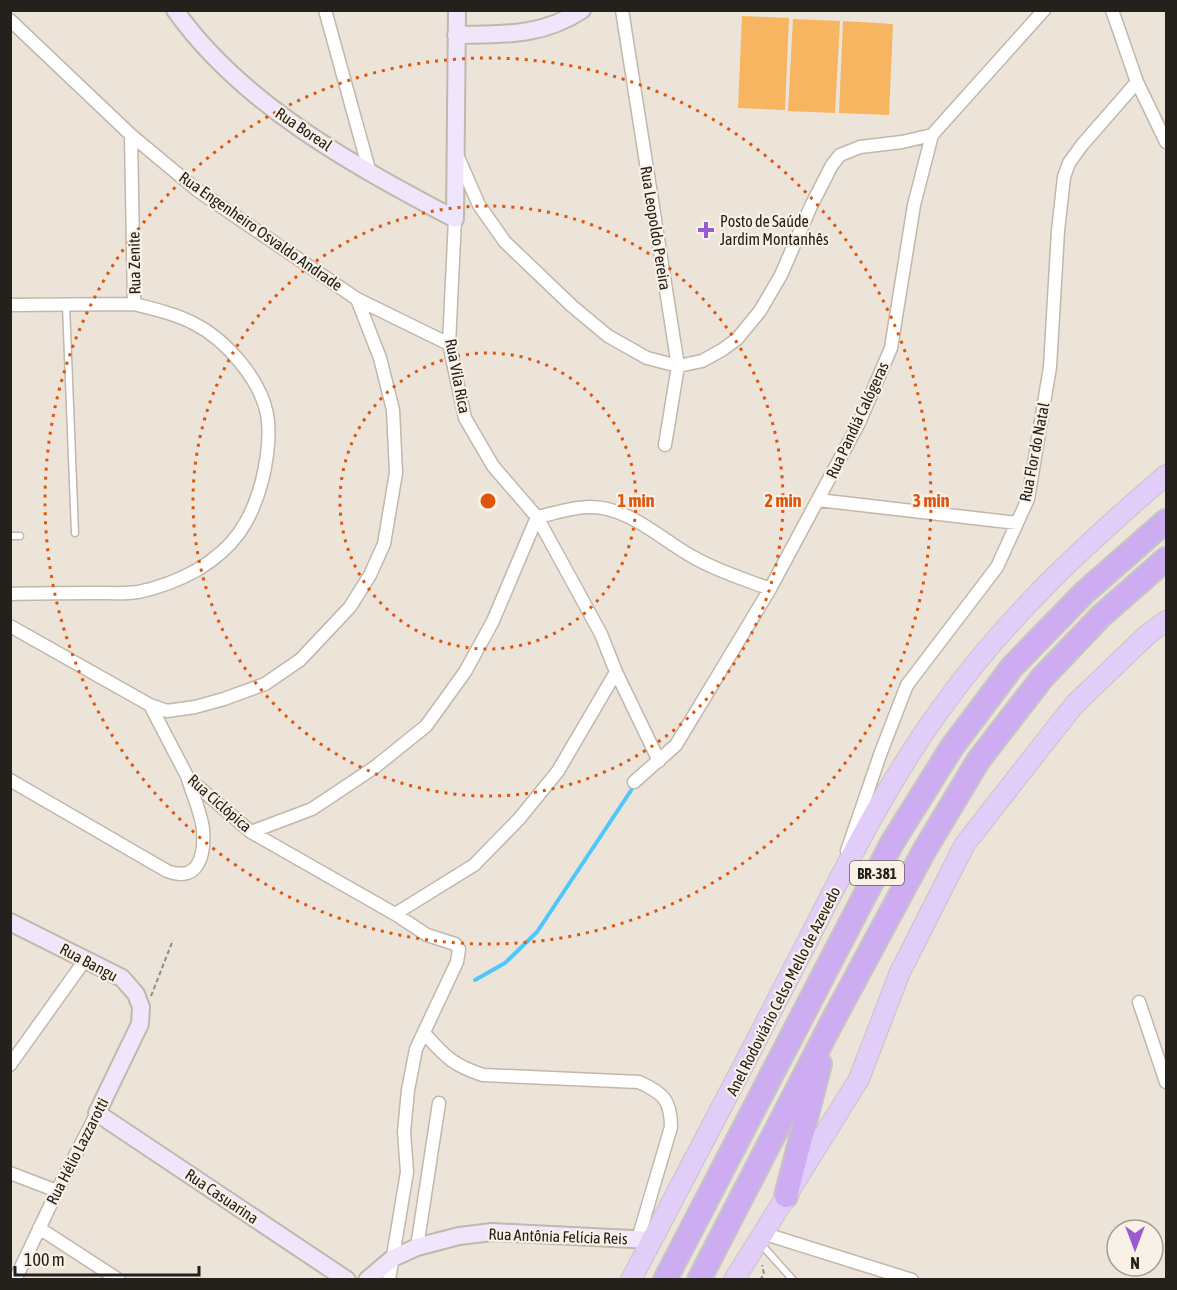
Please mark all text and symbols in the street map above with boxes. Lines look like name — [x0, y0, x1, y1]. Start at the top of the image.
street label: Rua Boreal — [272, 104, 336, 155]
street label: Rua Leopoldo Pereira — [636, 165, 675, 291]
street label: Rua Engenheiro Osvaldo Andrade — [175, 168, 346, 295]
place label: Posto de Saúde Jardim Montanhês — [720, 212, 829, 248]
marker: Posto de Saúde Jardim Montanhês — [697, 221, 715, 239]
street label: Rua Zenite — [124, 231, 144, 295]
street label: Rua Vila Rica — [442, 337, 474, 415]
street label: Rua Pandiá Calógeras — [822, 359, 893, 482]
street label: Rua Flor do Natal — [1016, 400, 1053, 503]
text: 1 min — [618, 490, 655, 511]
text: 2 min — [765, 490, 802, 511]
text: 3 min — [913, 490, 950, 511]
centre of rings — [478, 491, 498, 511]
street label: Rua Ciclópica — [184, 770, 255, 836]
road number: BR-381 — [850, 861, 904, 885]
street label: Anel Rodoviário Celso Mello de Azevedo — [722, 884, 844, 1098]
street label: Rua Bangu — [57, 939, 121, 986]
street label: Rua Hélio Lazzarotti — [42, 1095, 112, 1207]
street label: Rua Casuarina — [182, 1165, 262, 1227]
north arrow — [1105, 1218, 1165, 1278]
street label: Rua Antônia Felícia Reis — [488, 1225, 628, 1247]
scale bar — [15, 1239, 200, 1277]
text: 100 m — [24, 1249, 65, 1270]
text: N — [1130, 1254, 1140, 1272]

